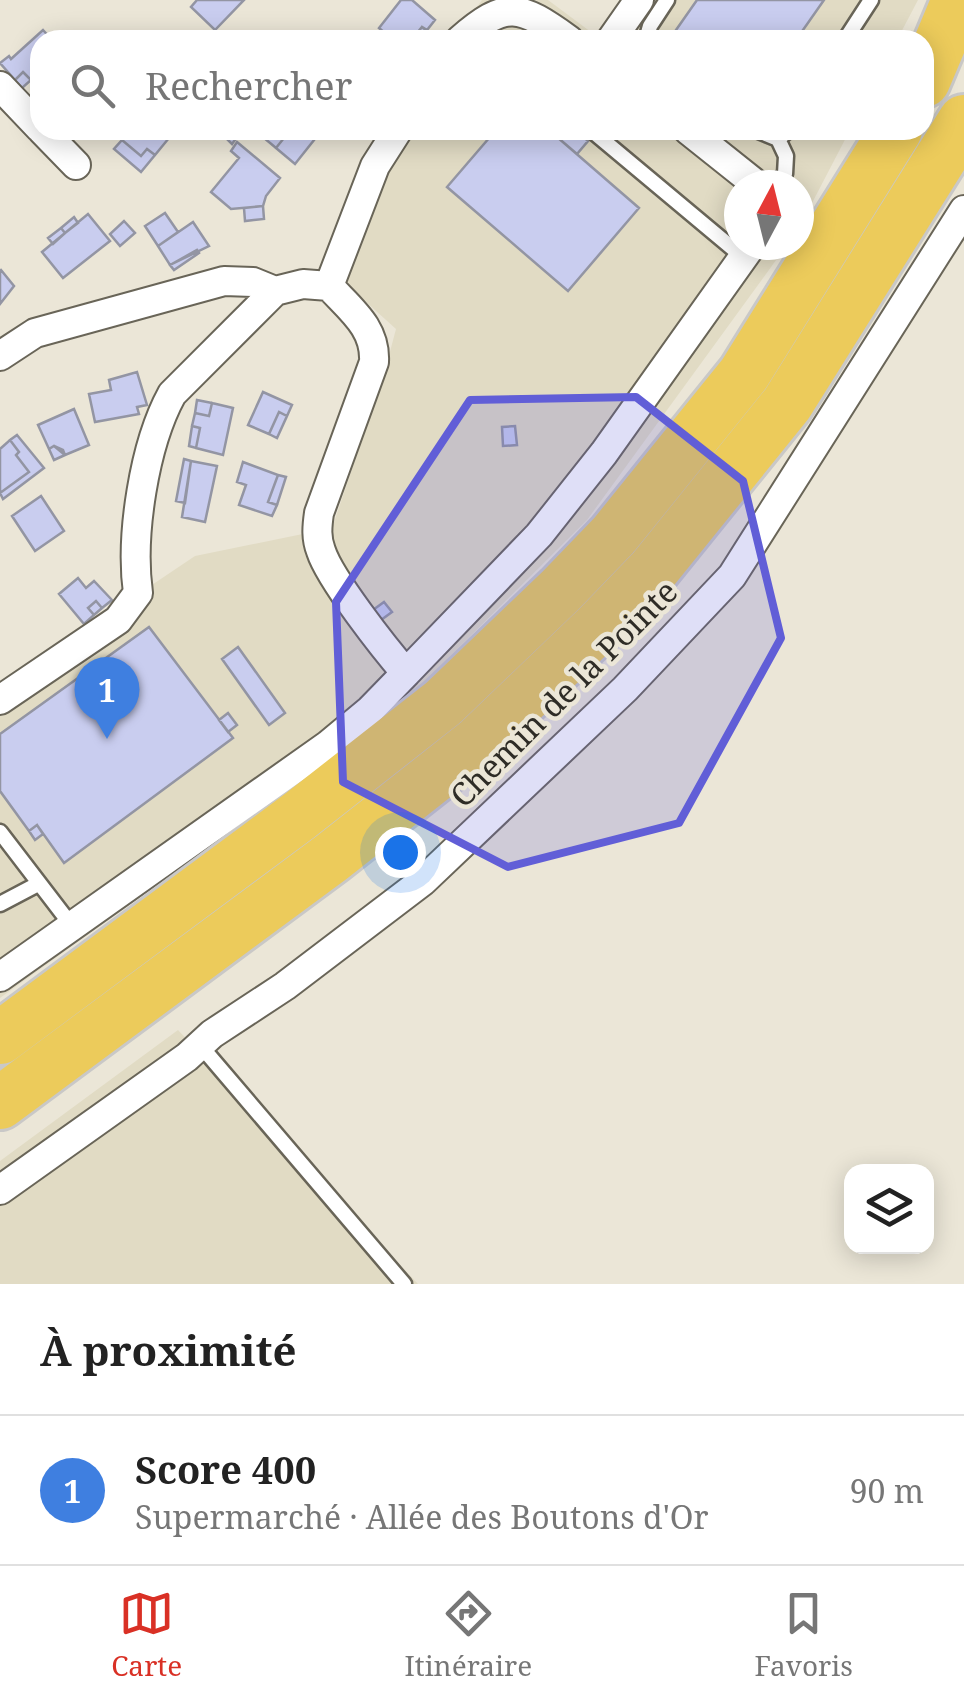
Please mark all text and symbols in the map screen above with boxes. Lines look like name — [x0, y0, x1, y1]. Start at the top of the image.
search box — [30, 30, 934, 140]
icon: search — [65, 58, 120, 113]
text: Rechercher — [145, 59, 352, 111]
north arrow — [724, 170, 814, 260]
street label: Chemin de la Pointe — [440, 570, 686, 816]
pin: 1 — [74, 656, 140, 739]
your location — [375, 827, 426, 878]
map controls — [844, 1164, 934, 1254]
button: layers — [844, 1164, 934, 1254]
text: À proximité — [40, 1321, 297, 1378]
text: Score 400 — [135, 1443, 316, 1495]
text: 1 — [63, 1469, 82, 1512]
text: 90 m — [850, 1469, 924, 1512]
text: Supermarché · Allée des Boutons d'Or — [135, 1495, 709, 1538]
tab: Carte — [111, 1586, 182, 1684]
tab: Itinéraire — [405, 1586, 532, 1684]
tab: Favoris — [755, 1586, 853, 1684]

